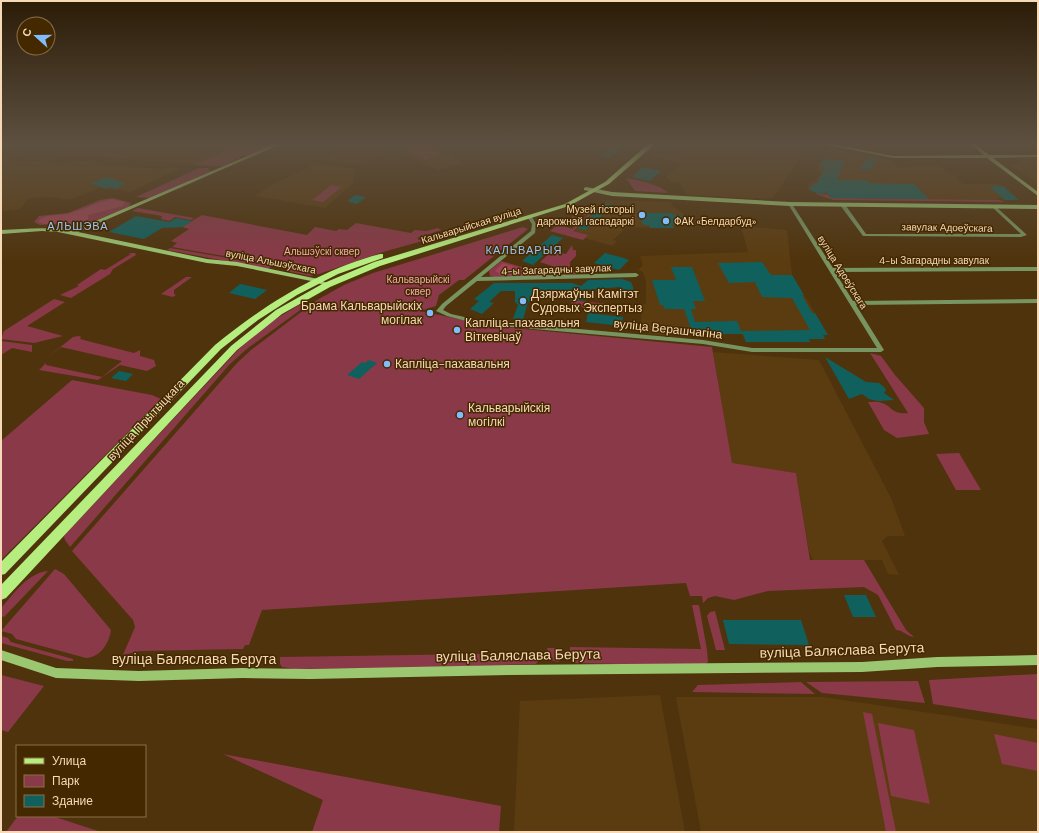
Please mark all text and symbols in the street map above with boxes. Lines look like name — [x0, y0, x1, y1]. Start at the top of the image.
north arrow — [16, 16, 56, 56]
text: С — [19, 26, 35, 39]
place label: Музей гісторыі дарожнай гаспадаркі — [537, 203, 634, 228]
street label: Кальварыйская вуліца — [420, 204, 523, 247]
marker: Музей гісторыі дарожнай гаспадаркі — [637, 210, 647, 220]
place label: ФАК «Белдарбуд» — [674, 215, 757, 228]
marker: ФАК «Белдарбуд» — [661, 216, 671, 226]
district label: АЛЬШЭВА — [47, 219, 109, 233]
street label: завулак Адоеўскага — [901, 220, 993, 235]
street label: вуліца Адоеўскага — [815, 233, 871, 312]
district label: КАЛЬВАРЫЯ — [486, 243, 562, 257]
park label: Альшэўскі сквер — [284, 245, 360, 258]
street label: вуліца Альшэўскага — [225, 246, 318, 277]
street label: 4-ы Загарадны завулак — [879, 254, 990, 267]
street label: 4-ы Загарадны завулак — [501, 261, 612, 278]
park label: Кальварыйскі сквер — [386, 273, 450, 298]
place label: Дзяржаўны Камітэт Судовых Экспертыз — [531, 286, 643, 316]
marker: Дзяржаўны Камітэт Судовых Экспертыз — [518, 296, 528, 306]
place label: Брама Кальварыйскіх могілак — [301, 298, 423, 328]
marker: Брама Кальварыйскіх могілак — [425, 308, 435, 318]
place label: Капліца-пахавальня Віткевічаў — [465, 315, 580, 345]
street label: вуліца Верашчагіна — [613, 315, 723, 343]
marker: Капліца-пахавальня Віткевічаў — [452, 325, 462, 335]
place label: Капліца-пахавальня — [395, 356, 510, 372]
marker: Капліца-пахавальня — [382, 359, 392, 369]
street label: вуліца Прытыцкага — [104, 375, 188, 464]
place label: Кальварыйскія могілкі — [468, 400, 550, 430]
marker: Кальварыйскія могілкі — [455, 410, 465, 420]
street label: вуліца Баляслава Берута — [759, 638, 925, 662]
street label: вуліца Баляслава Берута — [435, 645, 601, 665]
street label: вуліца Баляслава Берута — [112, 650, 277, 668]
legend — [16, 745, 146, 817]
text: Улица — [52, 753, 86, 769]
text: Парк — [52, 773, 80, 789]
text: Здание — [52, 793, 93, 809]

